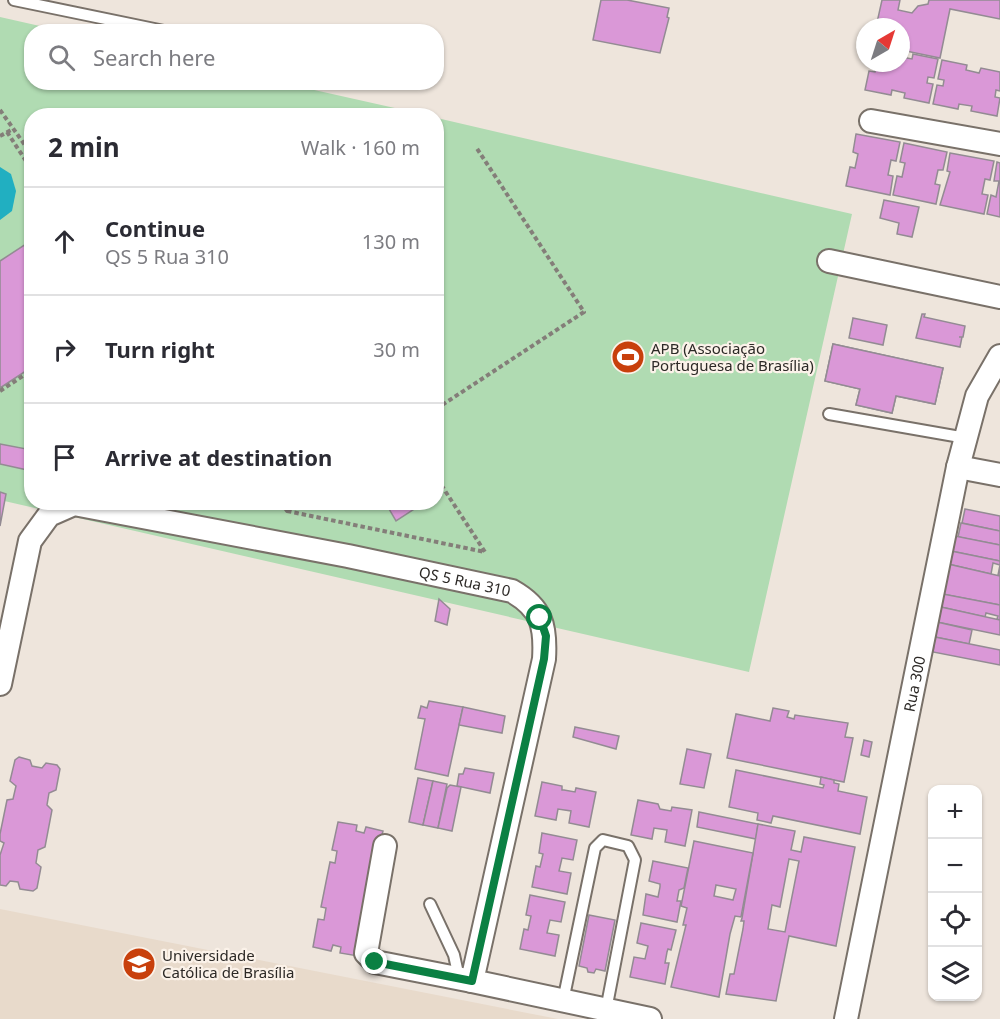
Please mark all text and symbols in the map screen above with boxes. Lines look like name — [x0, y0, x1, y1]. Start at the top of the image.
north arrow — [856, 18, 910, 72]
search box — [24, 24, 444, 90]
icon: search — [45, 41, 78, 74]
text: Search here — [93, 42, 215, 72]
text: 2 min — [48, 129, 120, 165]
text: Walk · 160 m — [301, 134, 420, 161]
text: Continue — [105, 213, 205, 243]
icon: ahead — [48, 225, 81, 258]
text: 130 m — [362, 228, 420, 255]
text: QS 5 Rua 310 — [105, 243, 229, 270]
icon: right — [48, 333, 81, 366]
text: Turn right — [105, 334, 215, 364]
text: 30 m — [373, 336, 420, 363]
place label: APB (Associação Portuguesa de Brasília) — [651, 338, 814, 375]
sports icon: APB (Associação Portuguesa de Brasília) — [610, 339, 646, 375]
icon: arrive — [48, 441, 81, 474]
text: Arrive at destination — [105, 442, 332, 472]
street label: QS 5 Rua 310 — [417, 561, 512, 600]
route start — [526, 604, 552, 630]
street label: Rua 300 — [899, 654, 929, 714]
map controls — [928, 785, 982, 1001]
button: + — [928, 785, 982, 839]
button: − — [928, 839, 982, 893]
button: locate — [928, 893, 982, 947]
place label: Universidade Católica de Brasília — [162, 945, 295, 982]
school or university icon: Universidade Católica de Brasília — [121, 946, 157, 982]
button: layers — [928, 947, 982, 1001]
route end — [361, 948, 387, 974]

